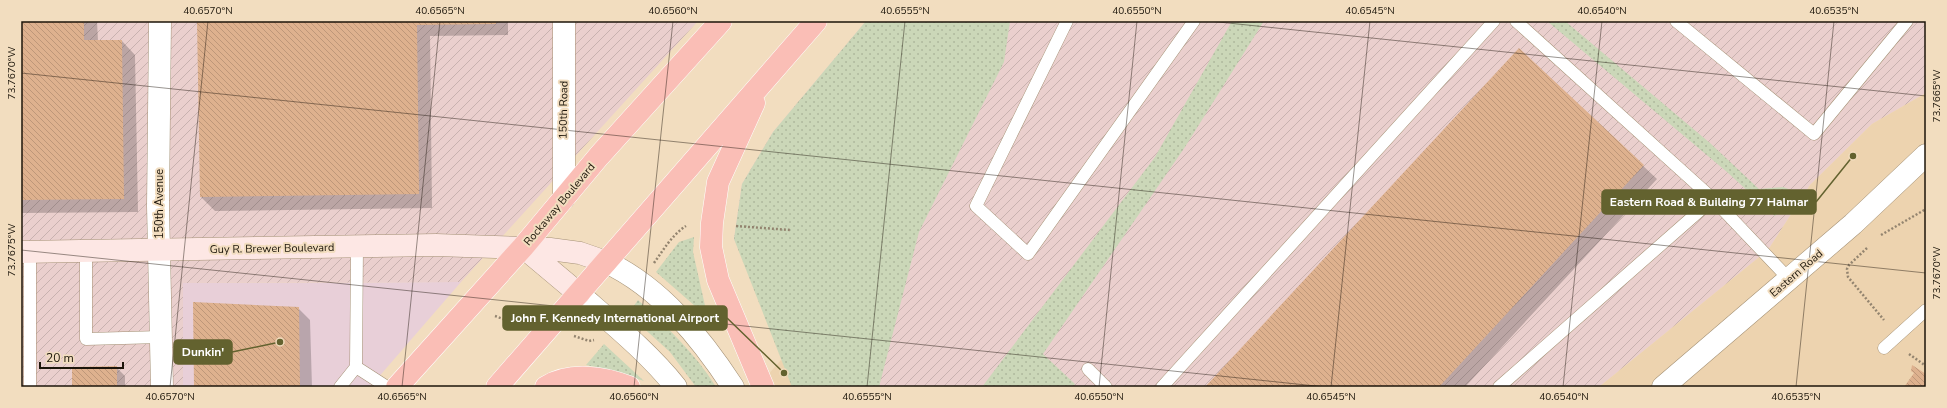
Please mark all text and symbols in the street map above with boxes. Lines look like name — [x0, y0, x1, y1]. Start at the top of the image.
text: 40.6570°N — [183, 4, 233, 18]
text: 40.6565°N — [415, 4, 465, 18]
text: 40.6560°N — [648, 4, 698, 18]
text: 40.6555°N — [880, 4, 930, 18]
text: 40.6550°N — [1112, 4, 1162, 18]
text: 40.6545°N — [1345, 4, 1395, 18]
text: 40.6540°N — [1577, 4, 1627, 18]
text: 40.6535°N — [1809, 4, 1859, 18]
text: 73.7670°W — [5, 46, 19, 100]
text: 73.7665°W — [1930, 69, 1944, 123]
street label: 150th Road — [555, 81, 572, 139]
street label: Rockaway Boulevard — [520, 160, 598, 249]
street label: 150th Avenue — [152, 169, 167, 239]
callout: Eastern Road & Building 77 Halmar — [1602, 190, 1816, 214]
text: Eastern Road & Building 77 Halmar — [1610, 194, 1808, 210]
text: 73.7675°W — [5, 223, 19, 277]
street label: Guy R. Brewer Boulevard — [210, 240, 334, 257]
street label: Eastern Road — [1767, 246, 1826, 301]
text: 73.7670°W — [1930, 246, 1944, 300]
callout: John F. Kennedy International Airport — [503, 306, 727, 330]
text: John F. Kennedy International Airport — [510, 310, 719, 326]
callout: Dunkin' — [174, 340, 232, 364]
scale bar — [40, 344, 123, 370]
text: Dunkin' — [182, 344, 224, 360]
text: 20 m — [46, 350, 74, 366]
text: 40.6570°N — [145, 390, 195, 404]
text: 40.6565°N — [377, 390, 427, 404]
text: 40.6560°N — [609, 390, 659, 404]
text: 40.6555°N — [842, 390, 892, 404]
text: 40.6550°N — [1074, 390, 1124, 404]
text: 40.6545°N — [1306, 390, 1356, 404]
text: 40.6540°N — [1539, 390, 1589, 404]
text: 40.6535°N — [1771, 390, 1821, 404]

